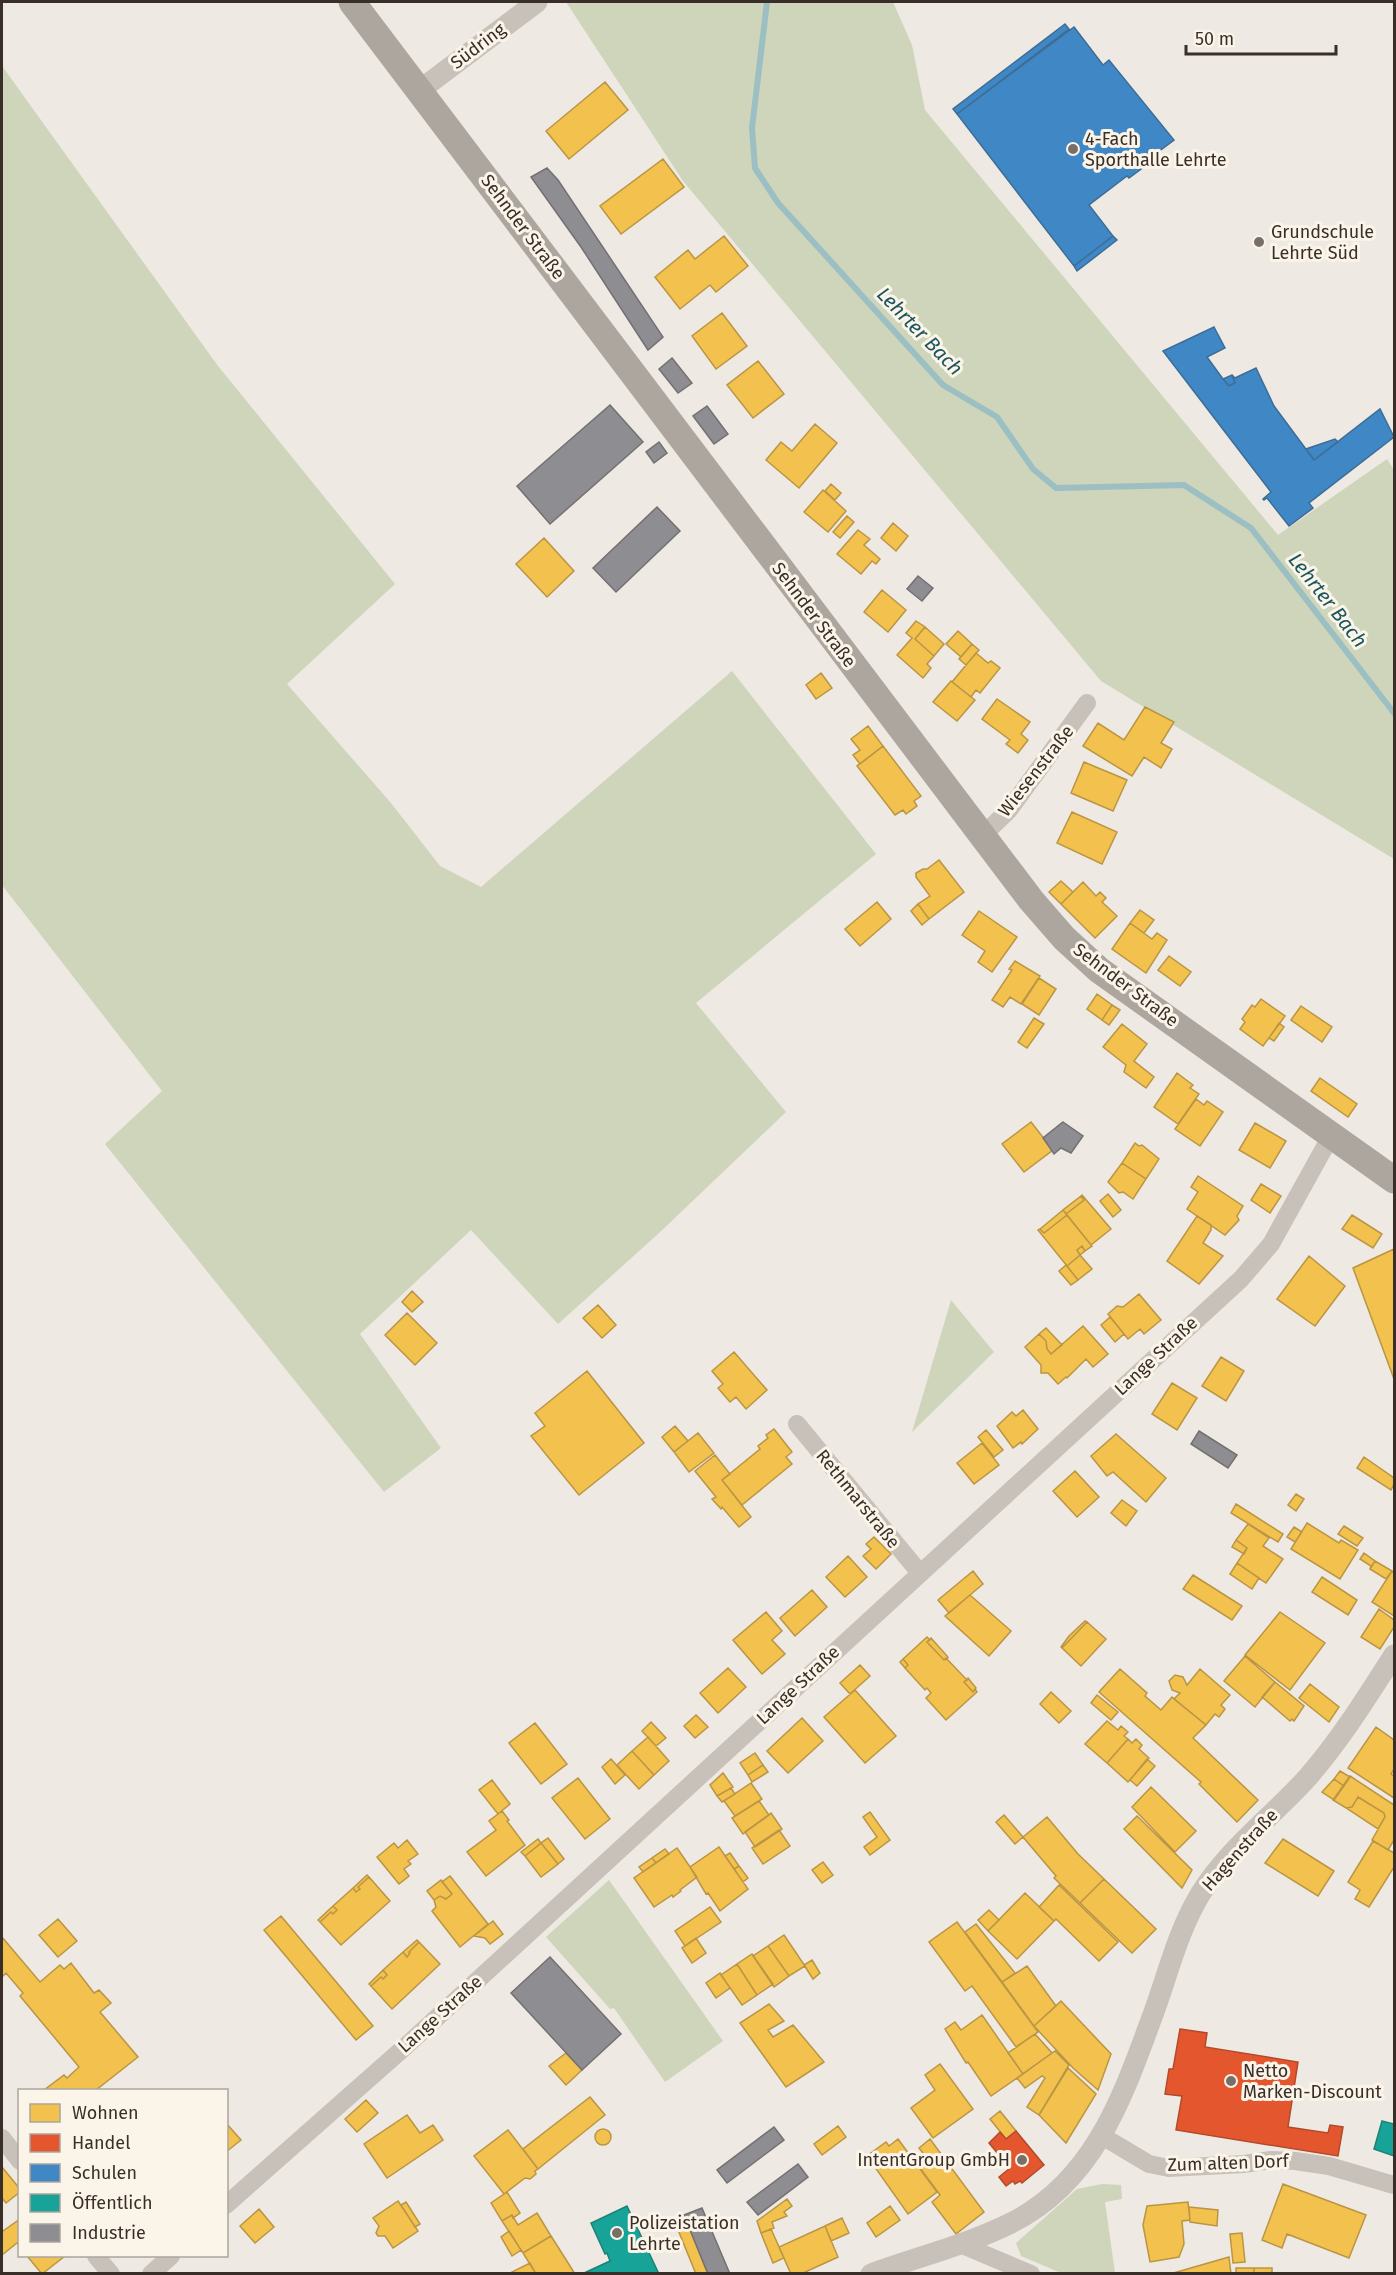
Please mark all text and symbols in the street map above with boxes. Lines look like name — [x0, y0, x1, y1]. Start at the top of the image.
street label: Südring — [446, 18, 510, 74]
scale bar — [1186, 18, 1336, 56]
text: 50 m — [1195, 28, 1234, 50]
place label: 4-Fach Sporthalle Lehrte — [1085, 128, 1227, 171]
marker: 4-Fach Sporthalle Lehrte — [1066, 142, 1080, 156]
street label: Sehnder Straße — [476, 170, 570, 284]
place label: Grundschule Lehrte Süd — [1271, 221, 1374, 264]
marker: Grundschule Lehrte Süd — [1252, 235, 1266, 249]
water label: Lehrter Bach — [872, 282, 968, 380]
water label: Lehrter Bach — [1284, 548, 1372, 652]
street label: Sehnder Straße — [767, 558, 861, 672]
street label: Wiesenstraße — [993, 721, 1079, 821]
street label: Sehnder Straße — [1069, 938, 1183, 1032]
street label: Lange Straße — [1110, 1312, 1202, 1400]
street label: Rethmarstraße — [811, 1445, 905, 1553]
street label: Lange Straße — [752, 1641, 844, 1729]
street label: Hagenstraße — [1197, 1804, 1283, 1896]
street label: Lange Straße — [393, 1970, 487, 2058]
place label: Netto Marken-Discount — [1243, 2060, 1382, 2103]
marker: Netto Marken-Discount — [1224, 2074, 1238, 2088]
legend — [18, 2089, 228, 2257]
text: Wohnen — [72, 2102, 139, 2124]
text: Handel — [72, 2132, 130, 2154]
place label: IntentGroup GmbH — [857, 2149, 1010, 2171]
street label: Zum alten Dorf — [1167, 2150, 1291, 2176]
marker: IntentGroup GmbH — [1015, 2153, 1029, 2167]
text: Schulen — [72, 2162, 137, 2184]
text: Öffentlich — [72, 2192, 153, 2214]
place label: Polizeistation Lehrte — [629, 2212, 740, 2255]
text: Industrie — [72, 2222, 146, 2244]
marker: Polizeistation Lehrte — [610, 2226, 624, 2240]

